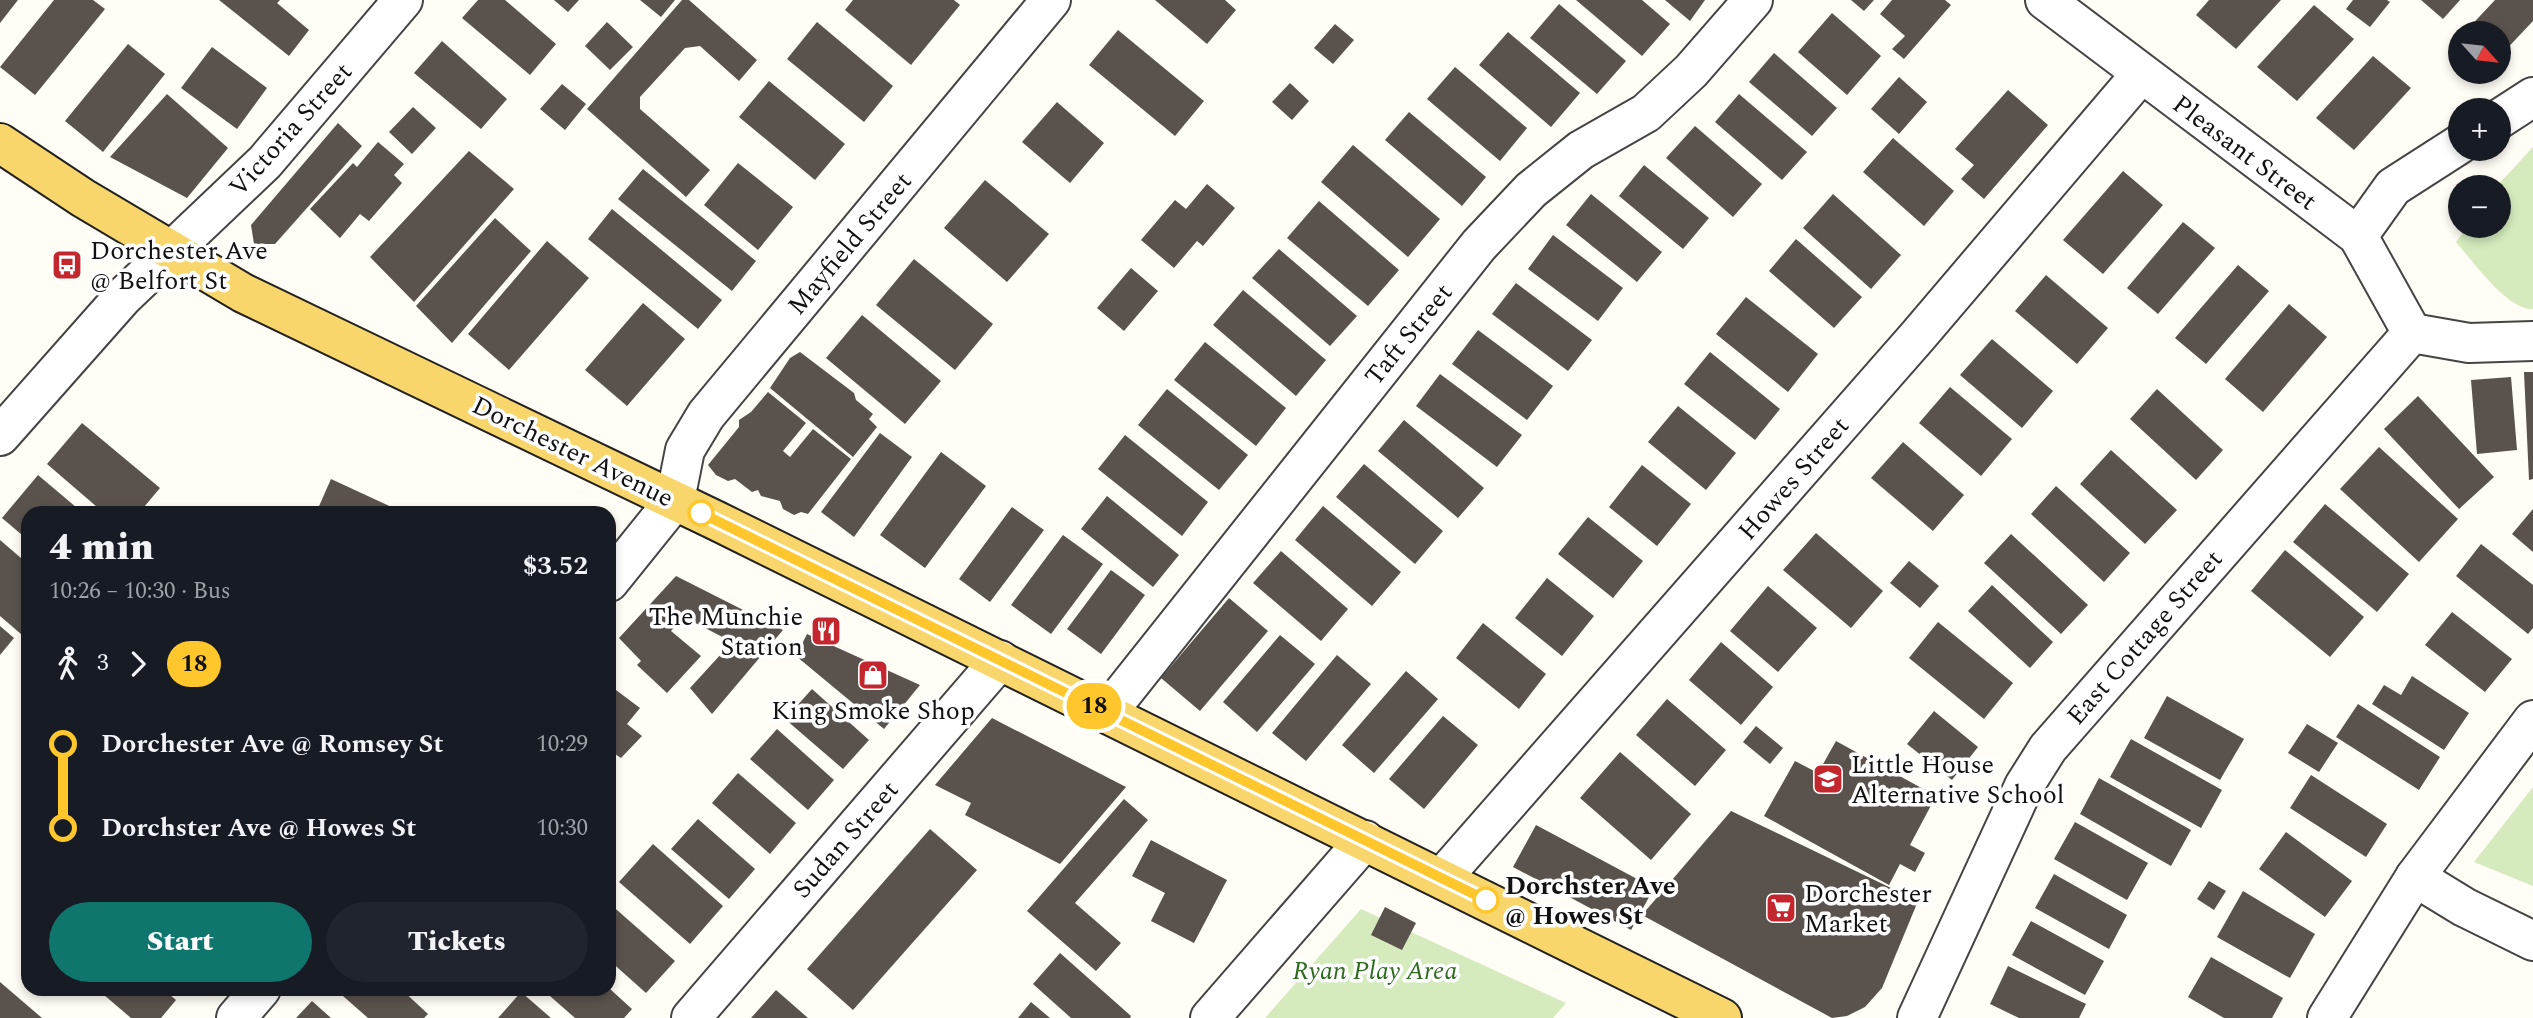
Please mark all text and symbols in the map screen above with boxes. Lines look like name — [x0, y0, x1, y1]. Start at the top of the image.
north arrow — [2448, 21, 2511, 84]
map controls — [2448, 21, 2511, 238]
street label: Victoria Street — [219, 53, 362, 206]
street label: Pleasant Street — [2163, 85, 2325, 221]
button: + — [2448, 98, 2511, 161]
street label: Mayfield Street — [778, 163, 922, 324]
button: − — [2448, 175, 2511, 238]
place label: Dorchester Ave @ Belfort St — [90, 231, 268, 301]
bus stop icon: Dorchester Ave @ Belfort St — [50, 248, 84, 282]
street label: Taft Street — [1355, 275, 1463, 395]
street label: Dorchester Avenue — [465, 386, 680, 518]
street label: Howes Street — [1728, 408, 1859, 550]
unlabelled marker — [688, 500, 714, 526]
text: 4 min — [49, 519, 154, 577]
street label: East Cottage Street — [2057, 541, 2233, 734]
text: $3.52 — [523, 546, 588, 586]
text: 10:26 – 10:30 · Bus — [49, 574, 231, 609]
place label: The Munchie Station — [648, 597, 803, 667]
restaurant icon: The Munchie Station — [809, 614, 843, 648]
icon: walk — [49, 645, 87, 683]
icon: forward — [119, 645, 157, 683]
text: 3 — [97, 646, 109, 681]
text: 18 — [181, 646, 207, 682]
shop icon: King Smoke Shop — [856, 658, 890, 692]
line badge: 18 — [1062, 683, 1126, 729]
text: 18 — [1081, 688, 1107, 724]
place label: King Smoke Shop — [771, 691, 975, 731]
text: Dorchester Ave @ Romsey St — [101, 724, 443, 764]
text: 10:29 — [536, 727, 588, 762]
place label: Little House Alternative School — [1851, 745, 2064, 815]
school or university icon: Little House Alternative School — [1811, 762, 1845, 796]
street label: Sudan Street — [783, 772, 909, 908]
text: Dorchster Ave @ Howes St — [101, 808, 416, 848]
text: 10:30 — [536, 811, 588, 846]
place label: Dorchster Ave @ Howes St — [1505, 866, 1676, 936]
place label: Dorchester Market — [1804, 874, 1932, 944]
marker: Dorchster Ave @ Howes St — [1473, 887, 1499, 913]
supermarket icon: Dorchester Market — [1764, 891, 1798, 925]
button: Start — [49, 902, 312, 982]
button: Tickets — [326, 902, 588, 982]
park label: Ryan Play Area — [1292, 951, 1458, 991]

